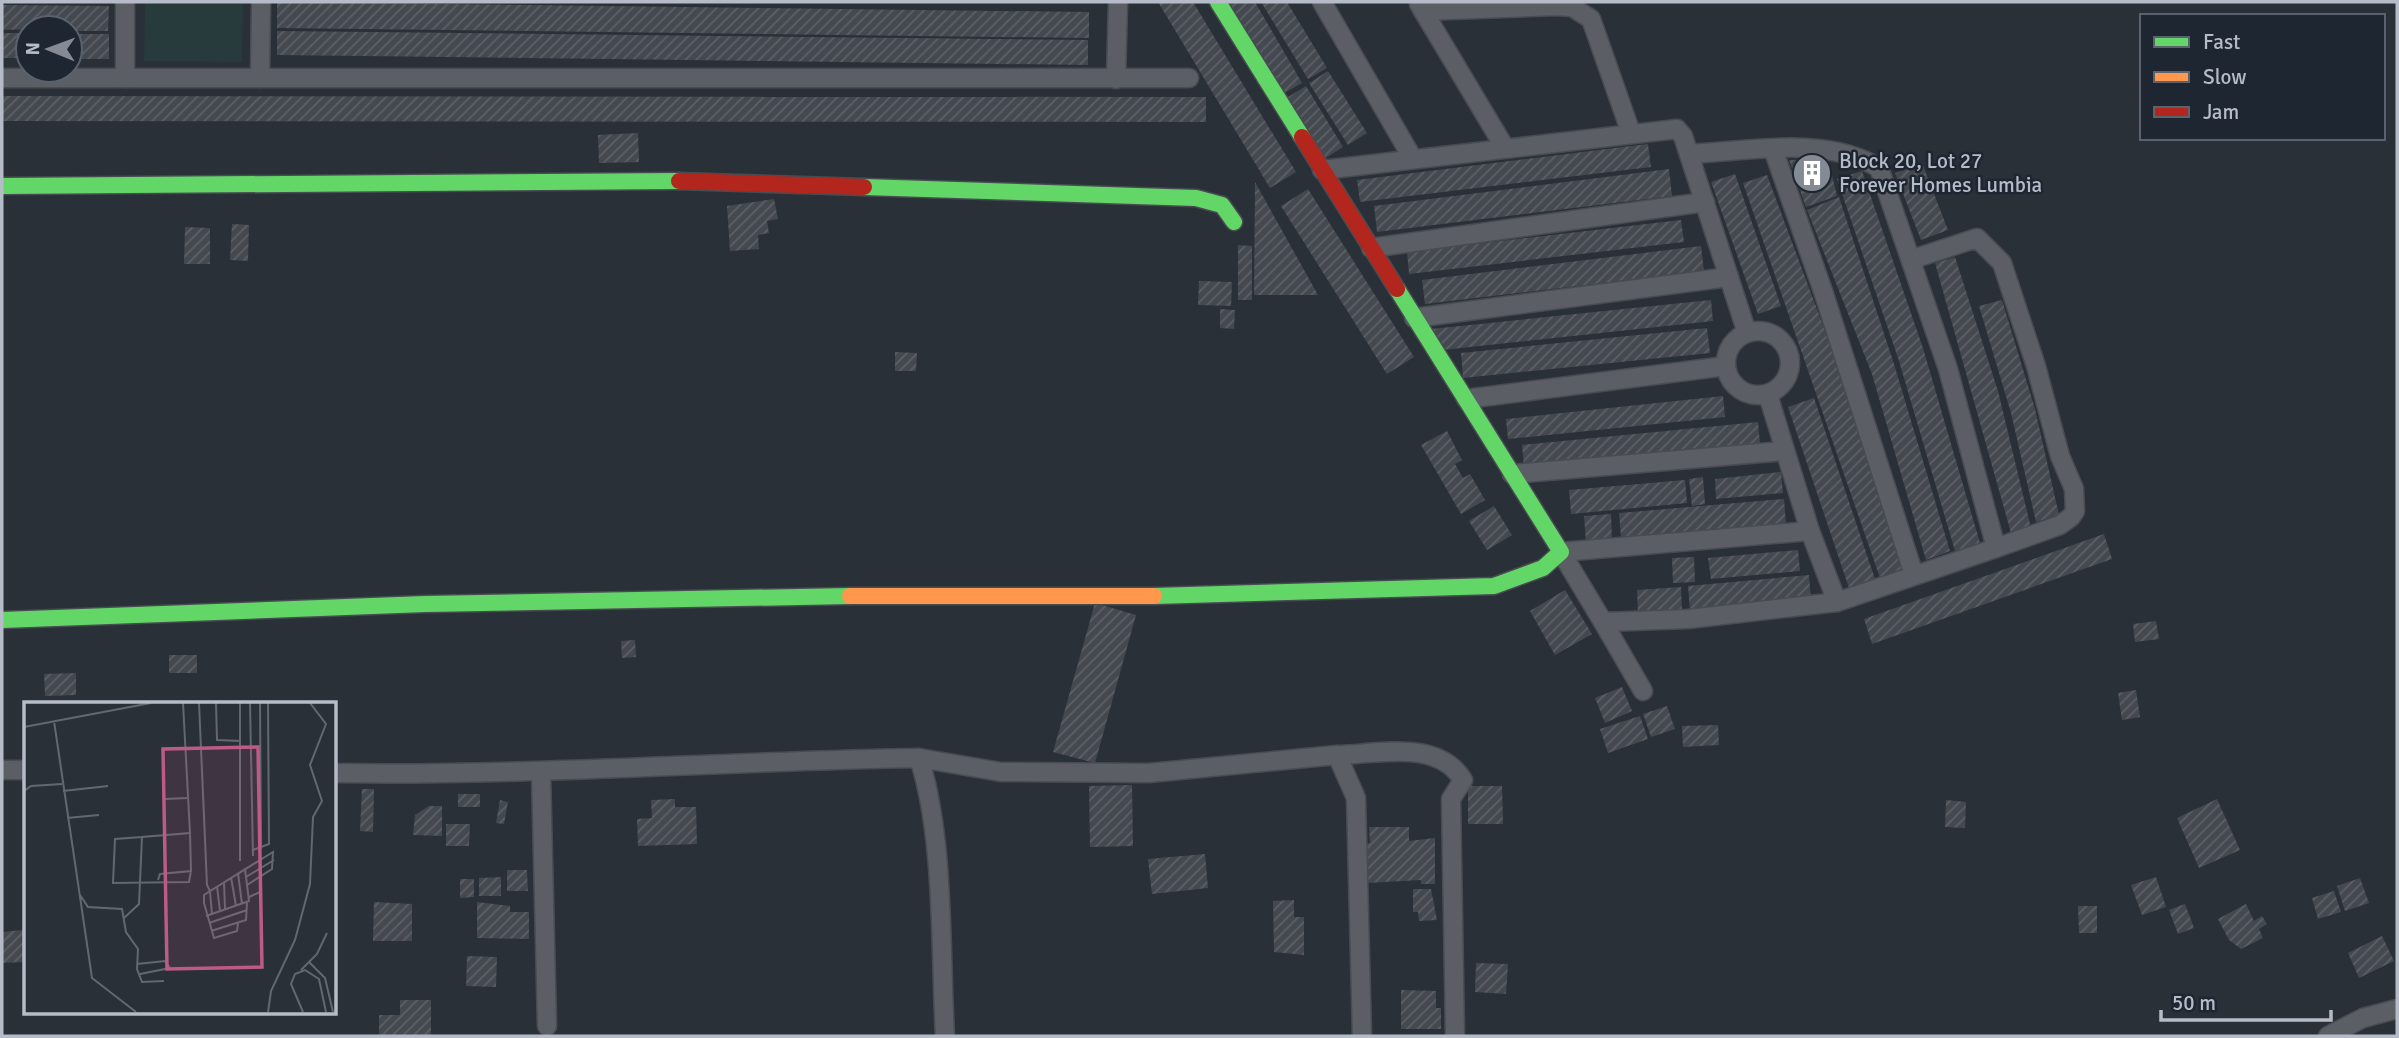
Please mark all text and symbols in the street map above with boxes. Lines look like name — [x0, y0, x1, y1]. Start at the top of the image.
north arrow — [14, 14, 84, 84]
legend — [2140, 14, 2385, 140]
text: Fast — [2203, 29, 2240, 55]
text: N — [21, 42, 45, 56]
text: Slow — [2203, 64, 2247, 90]
text: Jam — [2203, 99, 2239, 125]
place label: Block 20, Lot 27 Forever Homes Lumbia — [1839, 148, 2042, 198]
building icon: Block 20, Lot 27 Forever Homes Lumbia — [1791, 152, 1833, 194]
inset map — [24, 702, 336, 1014]
scale bar — [2161, 978, 2331, 1022]
text: 50 m — [2172, 990, 2216, 1016]

